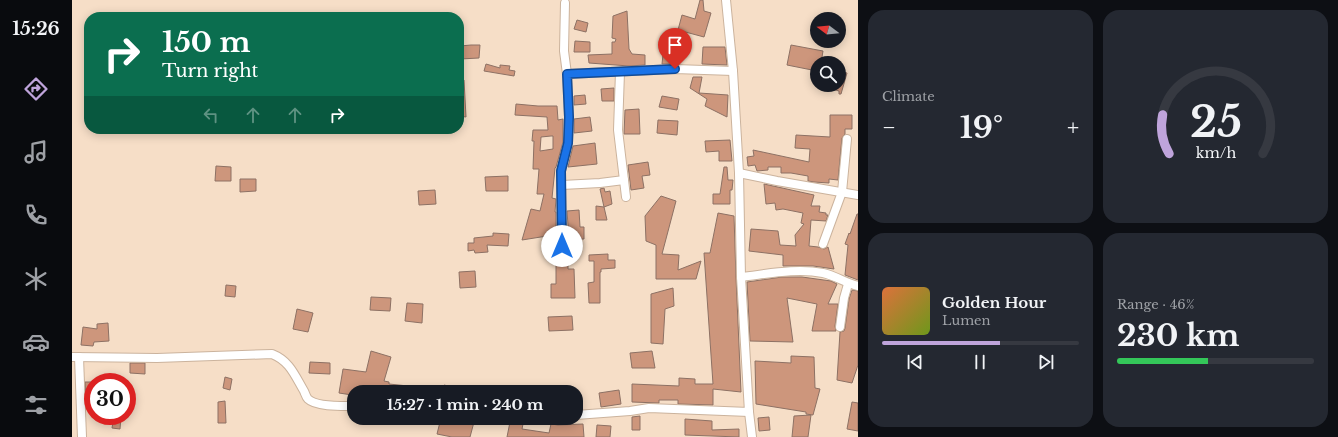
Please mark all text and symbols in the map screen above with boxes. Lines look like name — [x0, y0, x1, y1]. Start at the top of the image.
north arrow — [810, 12, 846, 48]
map controls — [810, 12, 846, 92]
text: 15:26 — [12, 18, 60, 40]
text: 150 m — [162, 25, 250, 60]
icon: right — [96, 28, 148, 80]
pin — [658, 28, 692, 69]
icon: arrive — [664, 34, 686, 56]
button: search — [810, 56, 846, 92]
text: Turn right — [162, 60, 258, 82]
icon: directions — [22, 75, 50, 103]
text: Climate — [882, 88, 935, 105]
text: 25 — [1190, 97, 1241, 148]
icon: left — [200, 104, 222, 126]
icon: ahead — [242, 104, 264, 126]
icon: ahead — [284, 104, 306, 126]
icon: right — [326, 104, 348, 126]
text: 19° — [960, 109, 1003, 146]
text: − — [882, 114, 896, 141]
text: + — [1067, 114, 1079, 141]
icon: music — [22, 138, 50, 166]
text: km/h — [1195, 144, 1236, 162]
icon: phone — [22, 201, 50, 229]
position arrow — [541, 225, 583, 267]
icon: climate — [22, 265, 50, 293]
text: Golden Hour — [942, 293, 1046, 312]
text: Range · 46% — [1117, 296, 1194, 313]
text: Lumen — [942, 312, 991, 329]
text: 230 km — [1117, 317, 1239, 354]
icon: car — [22, 328, 50, 356]
icon: previous — [904, 351, 926, 373]
icon: pause — [969, 351, 991, 373]
icon: next — [1035, 351, 1057, 373]
speed limit sign: 30 — [84, 373, 136, 425]
icon: filters — [22, 391, 50, 419]
text: 15:27 · 1 min · 240 m — [387, 395, 543, 414]

